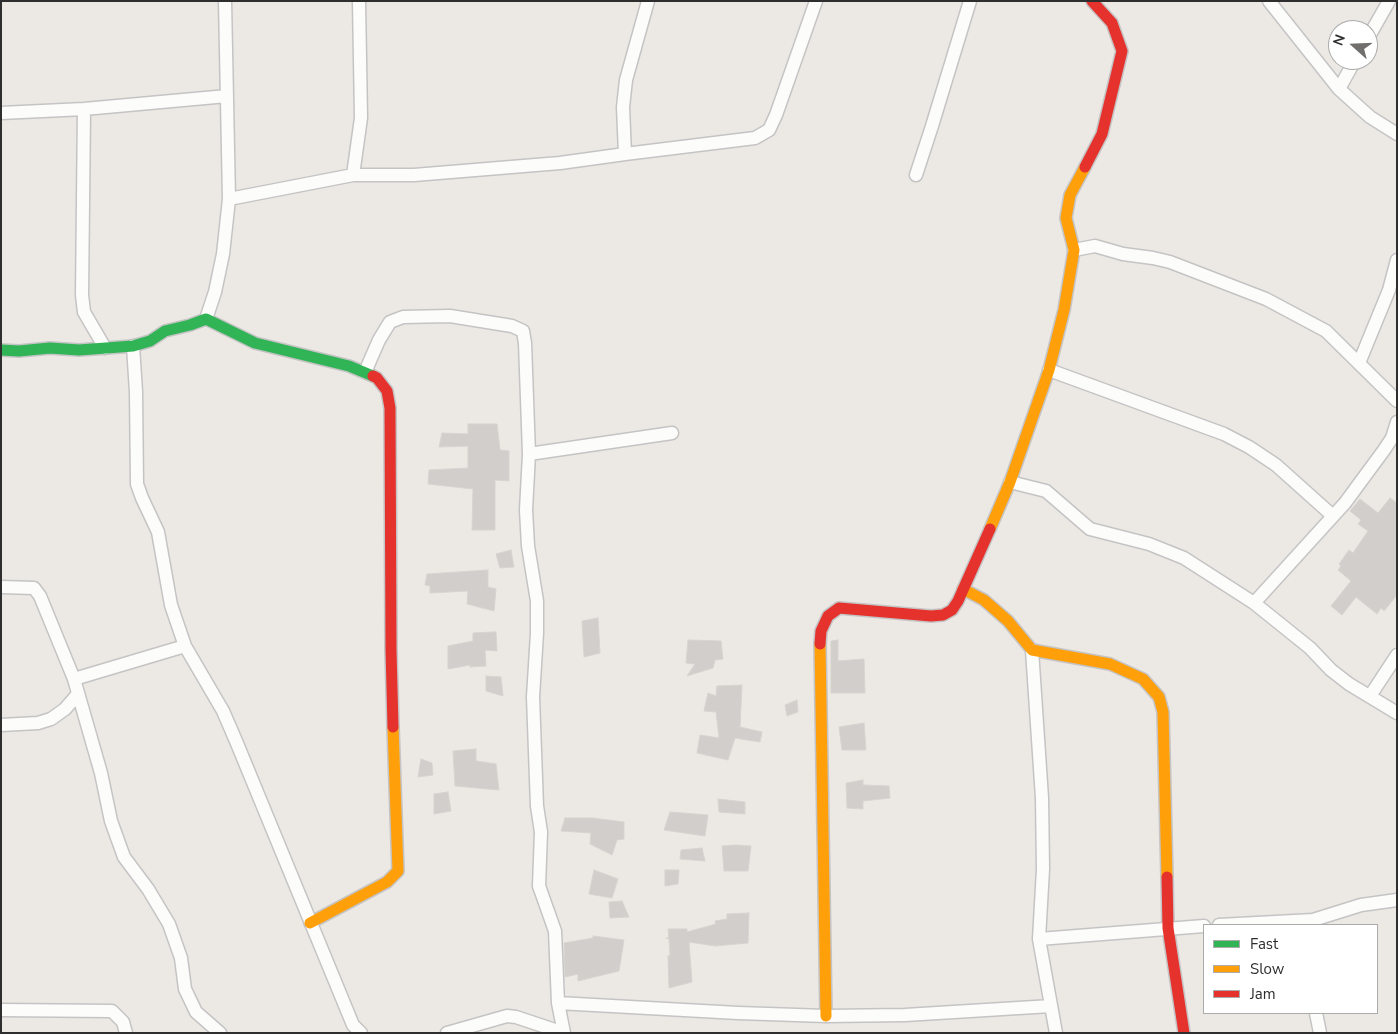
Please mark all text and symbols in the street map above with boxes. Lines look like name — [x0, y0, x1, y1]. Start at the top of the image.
north arrow — [1328, 20, 1378, 70]
text: N — [1329, 32, 1350, 48]
legend — [1203, 924, 1378, 1014]
text: Fast — [1250, 934, 1278, 954]
text: Slow — [1250, 959, 1284, 979]
text: Jam — [1250, 984, 1276, 1004]

